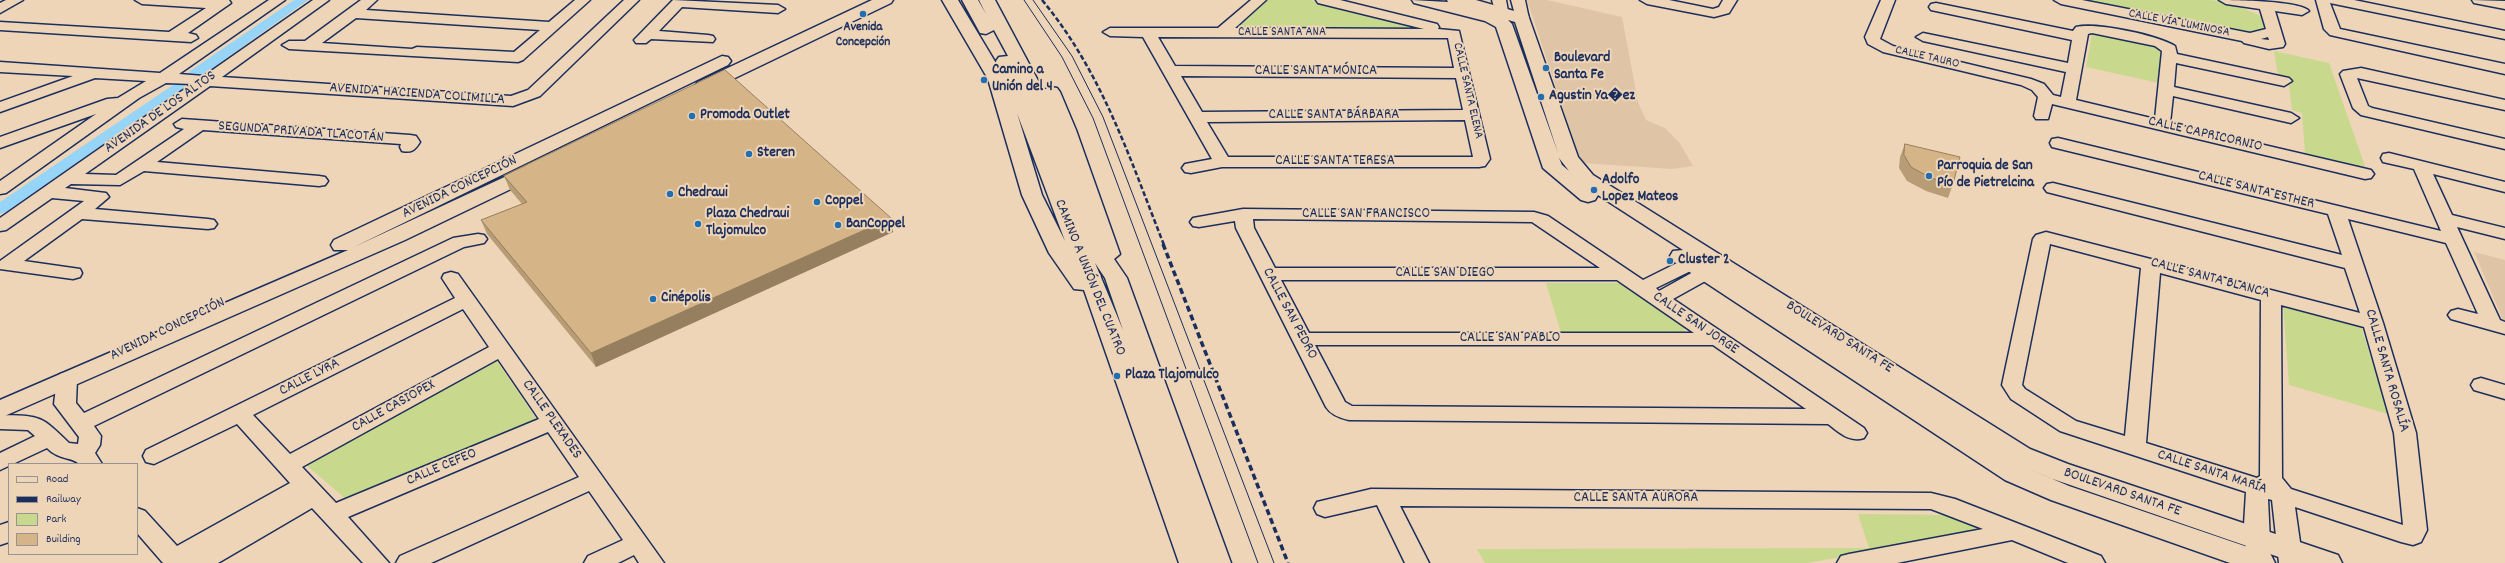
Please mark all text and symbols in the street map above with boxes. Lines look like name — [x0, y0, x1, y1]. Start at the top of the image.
street label: CALLE VÍA LUMINOSA — [2127, 7, 2231, 41]
marker: Avenida Concepción — [858, 9, 868, 19]
place label: Avenida Concepción — [836, 20, 890, 51]
street label: CALLE SANTA ANA — [1238, 25, 1326, 41]
street label: CALLE SANTA ELENA — [1448, 41, 1486, 141]
street label: CALLE TAURO — [1893, 43, 1961, 73]
place label: Boulevard Santa Fe — [1554, 50, 1610, 85]
place label: Camino a Unión del 4 — [992, 62, 1053, 97]
street label: CALLE SANTA MÓNICA — [1255, 63, 1377, 81]
marker: Boulevard Santa Fe — [1541, 63, 1551, 73]
street label: AVENIDA DE LOS ALTOS — [102, 68, 220, 158]
marker: Camino a Unión del 4 — [979, 75, 989, 85]
street label: AVENIDA HACIENDA COLIMILLA — [329, 80, 505, 110]
place label: Agustin Ya�ez — [1549, 88, 1635, 106]
marker: Agustin Ya�ez — [1536, 92, 1546, 102]
place label: Promoda Outlet — [700, 107, 790, 125]
street label: CALLE SANTA BÁRBARA — [1269, 107, 1399, 125]
marker: Promoda Outlet — [687, 111, 697, 121]
street label: CALLE CAPRICORNIO — [2146, 113, 2264, 157]
street label: SEGUNDA PRIVADA TLACOTÁN — [218, 118, 384, 148]
place label: Steren — [757, 145, 795, 163]
marker: Steren — [744, 149, 754, 159]
street label: AVENIDA CONCEPCIÓN — [400, 152, 520, 224]
street label: CALLE SANTA TERESA — [1275, 153, 1395, 171]
place label: Parroquia de San Pío de Pietrelcina — [1937, 158, 2034, 193]
street label: CALLE SANTA ESTHER — [2196, 168, 2316, 214]
marker: Parroquia de San Pío de Pietrelcina — [1924, 171, 1934, 181]
place label: Adolfo Lopez Mateos — [1602, 172, 1678, 207]
place label: Chedraui — [678, 185, 728, 203]
marker: Adolfo Lopez Mateos — [1589, 185, 1599, 195]
marker: Chedraui — [665, 189, 675, 199]
place label: Coppel — [825, 193, 863, 211]
marker: Coppel — [812, 197, 822, 207]
street label: CAMINO A UNIÓN DEL CUATRO — [1049, 197, 1129, 359]
place label: Plaza Chedraui Tlajomulco — [706, 206, 789, 241]
street label: CALLE SAN FRANCISCO — [1302, 206, 1430, 224]
place label: BanCoppel — [846, 216, 905, 234]
marker: Plaza Chedraui Tlajomulco — [693, 219, 703, 229]
marker: BanCoppel — [833, 220, 843, 230]
place label: Cluster 2 — [1678, 252, 1729, 270]
street label: CALLE SANTA BLANCA — [2149, 254, 2271, 304]
marker: Cluster 2 — [1665, 256, 1675, 266]
street label: CALLE SAN PEDRO — [1257, 265, 1321, 363]
street label: CALLE SAN DIEGO — [1395, 265, 1495, 283]
street label: CALLE SAN JORGE — [1649, 289, 1741, 359]
place label: Cinépolis — [661, 290, 711, 308]
street label: AVENIDA CONCEPCIÓN — [108, 294, 228, 366]
marker: Cinépolis — [648, 294, 658, 304]
street label: BOULEVARD SANTA FE — [1782, 298, 1896, 378]
street label: CALLE SANTA ROSALÍA — [2360, 307, 2412, 435]
street label: CALLE SAN PABLO — [1460, 330, 1560, 348]
street label: CALLE LYRA — [277, 355, 343, 401]
place label: Plaza Tlajomulco — [1125, 367, 1219, 385]
marker: Plaza Tlajomulco — [1112, 371, 1122, 381]
street label: CALLE CASIOPEX — [349, 377, 439, 437]
street label: CALLE PLEXADES — [517, 377, 585, 463]
street label: CALLE CEFEO — [404, 445, 480, 491]
street label: CALLE SANTA MARÍA — [2155, 447, 2269, 499]
legend — [8, 463, 138, 555]
street label: BOULEVARD SANTA FE — [2061, 464, 2183, 522]
text: Road — [46, 471, 68, 488]
street label: CALLE SANTA AURORA — [1574, 490, 1698, 508]
text: Railway — [46, 491, 81, 508]
text: Park — [46, 511, 66, 528]
text: Building — [46, 531, 81, 548]

